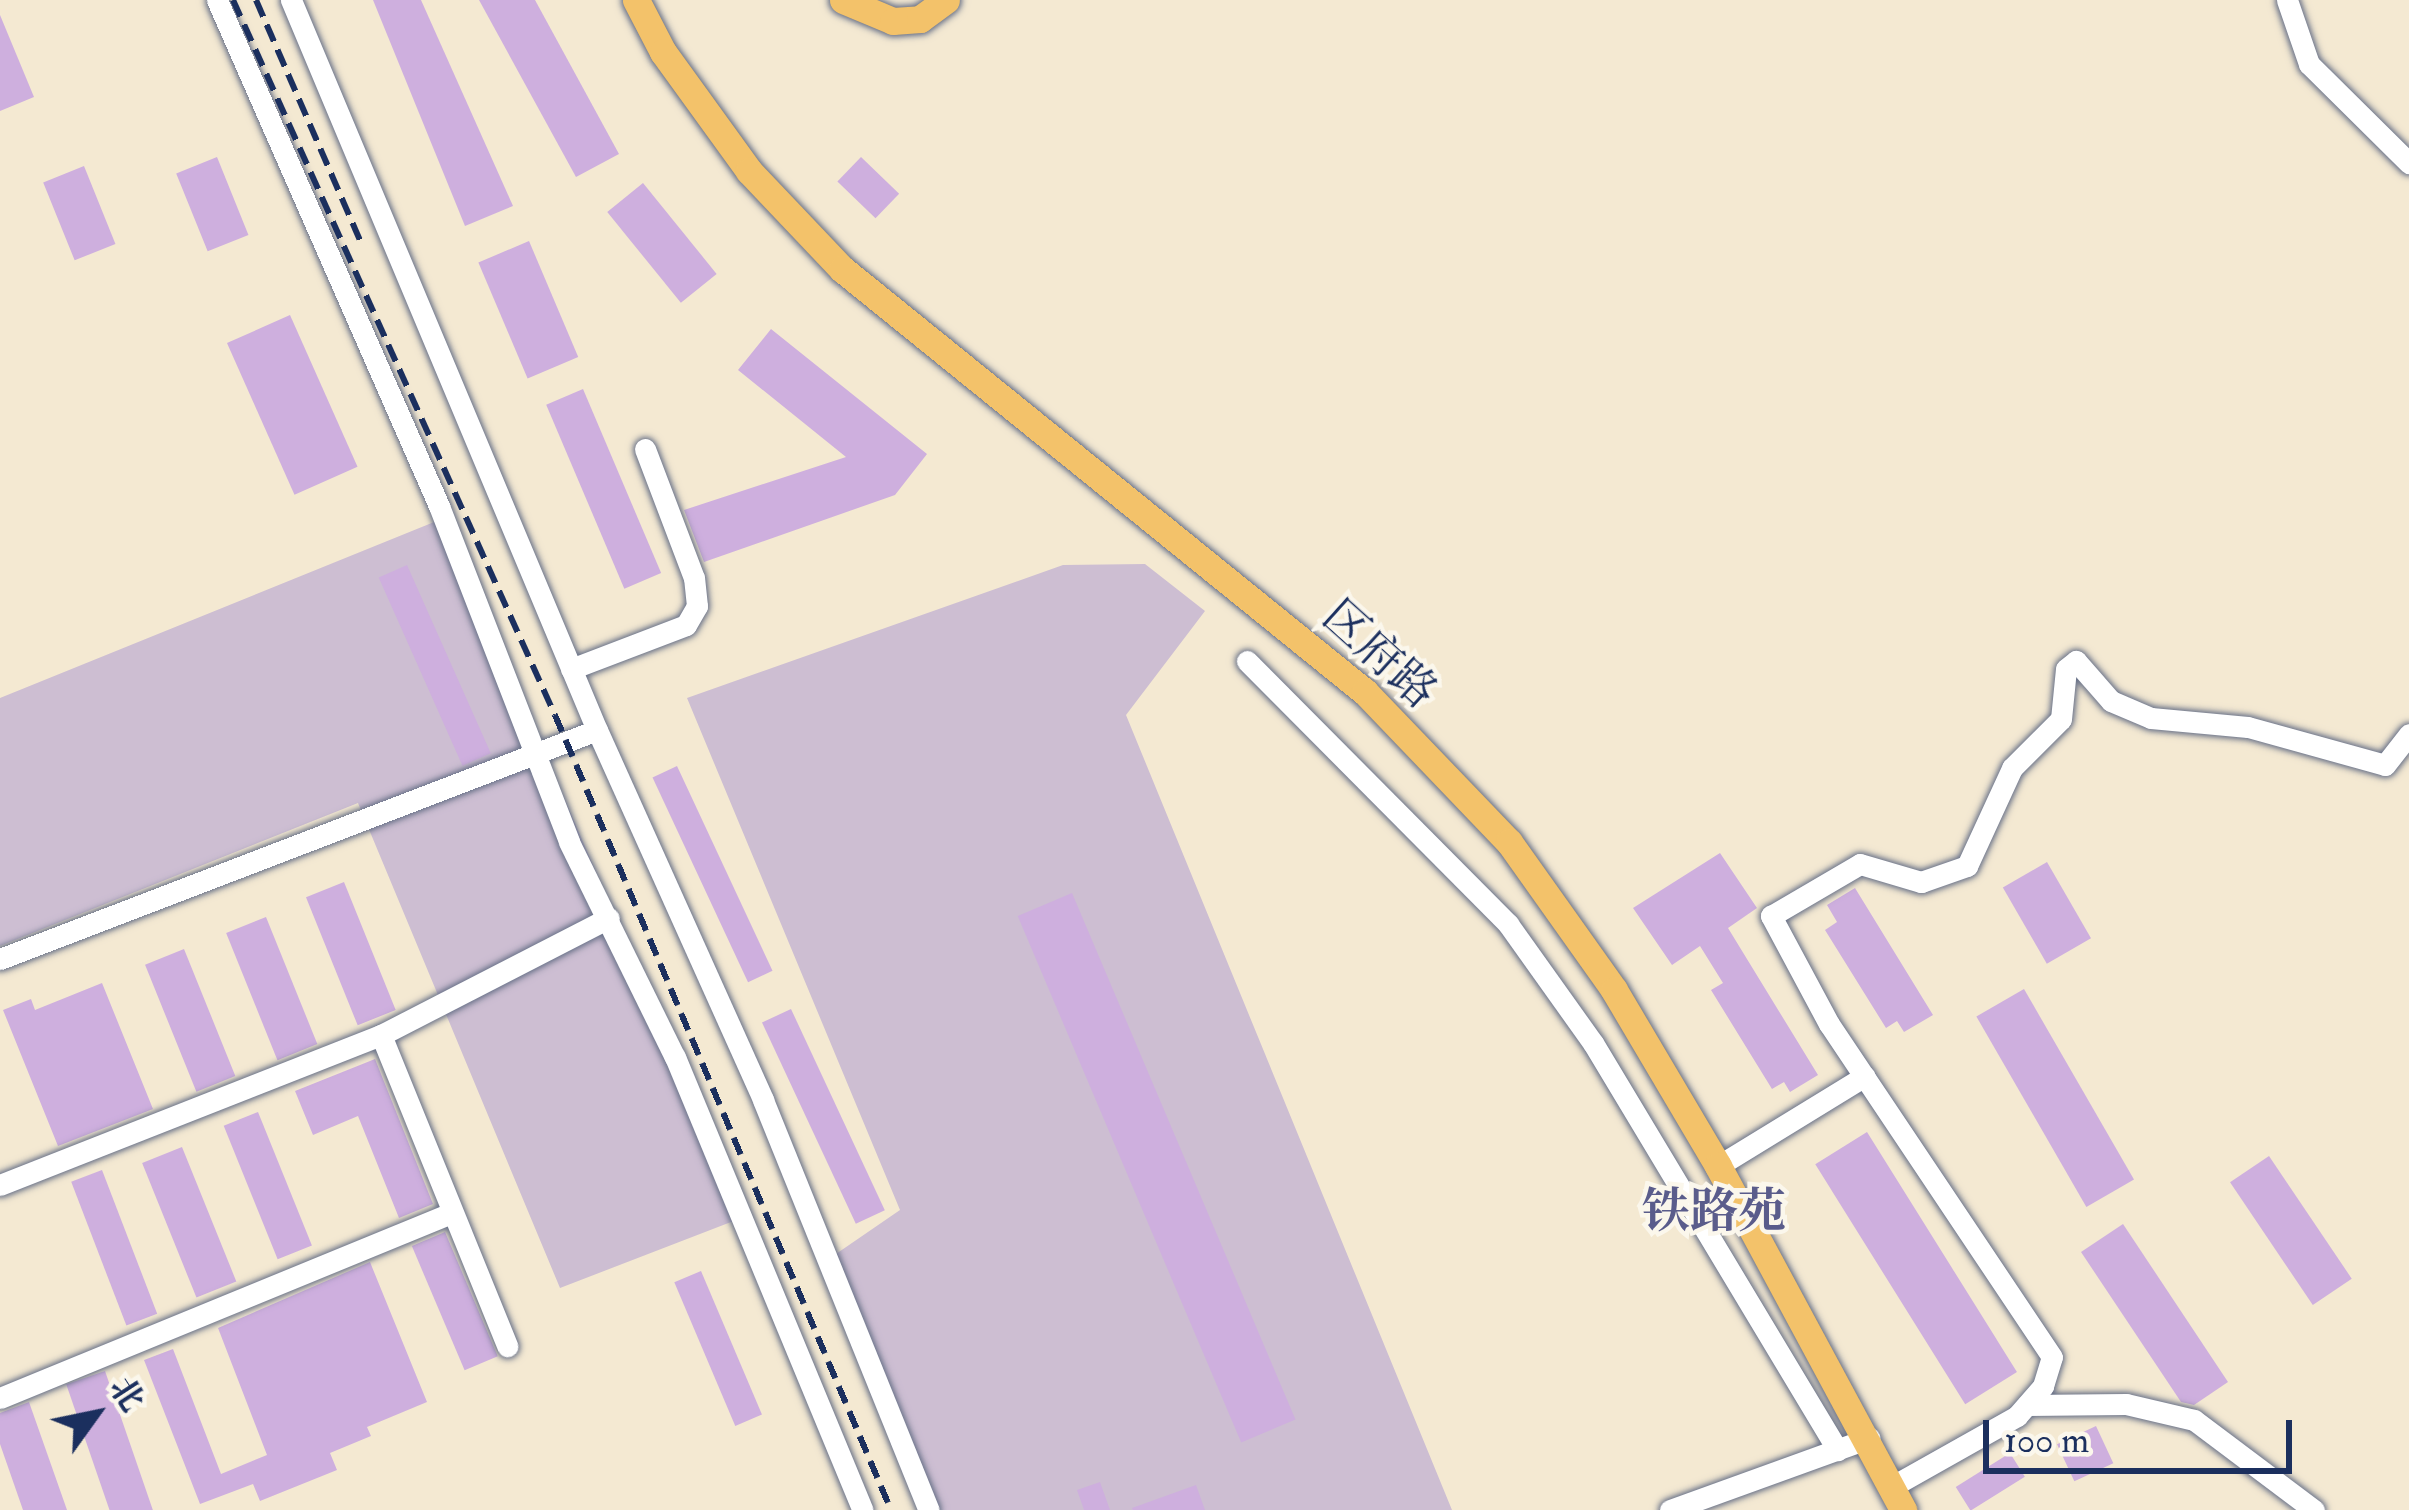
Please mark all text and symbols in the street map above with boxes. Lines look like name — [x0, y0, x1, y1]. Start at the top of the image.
street label: 区府路 — [1311, 590, 1447, 720]
district label: 铁路苑 — [1642, 1184, 1786, 1242]
north arrow — [36, 1354, 156, 1474]
text: 北 — [100, 1369, 153, 1419]
scale bar — [1989, 1396, 2298, 1470]
text: 100 m — [2004, 1418, 2089, 1463]

